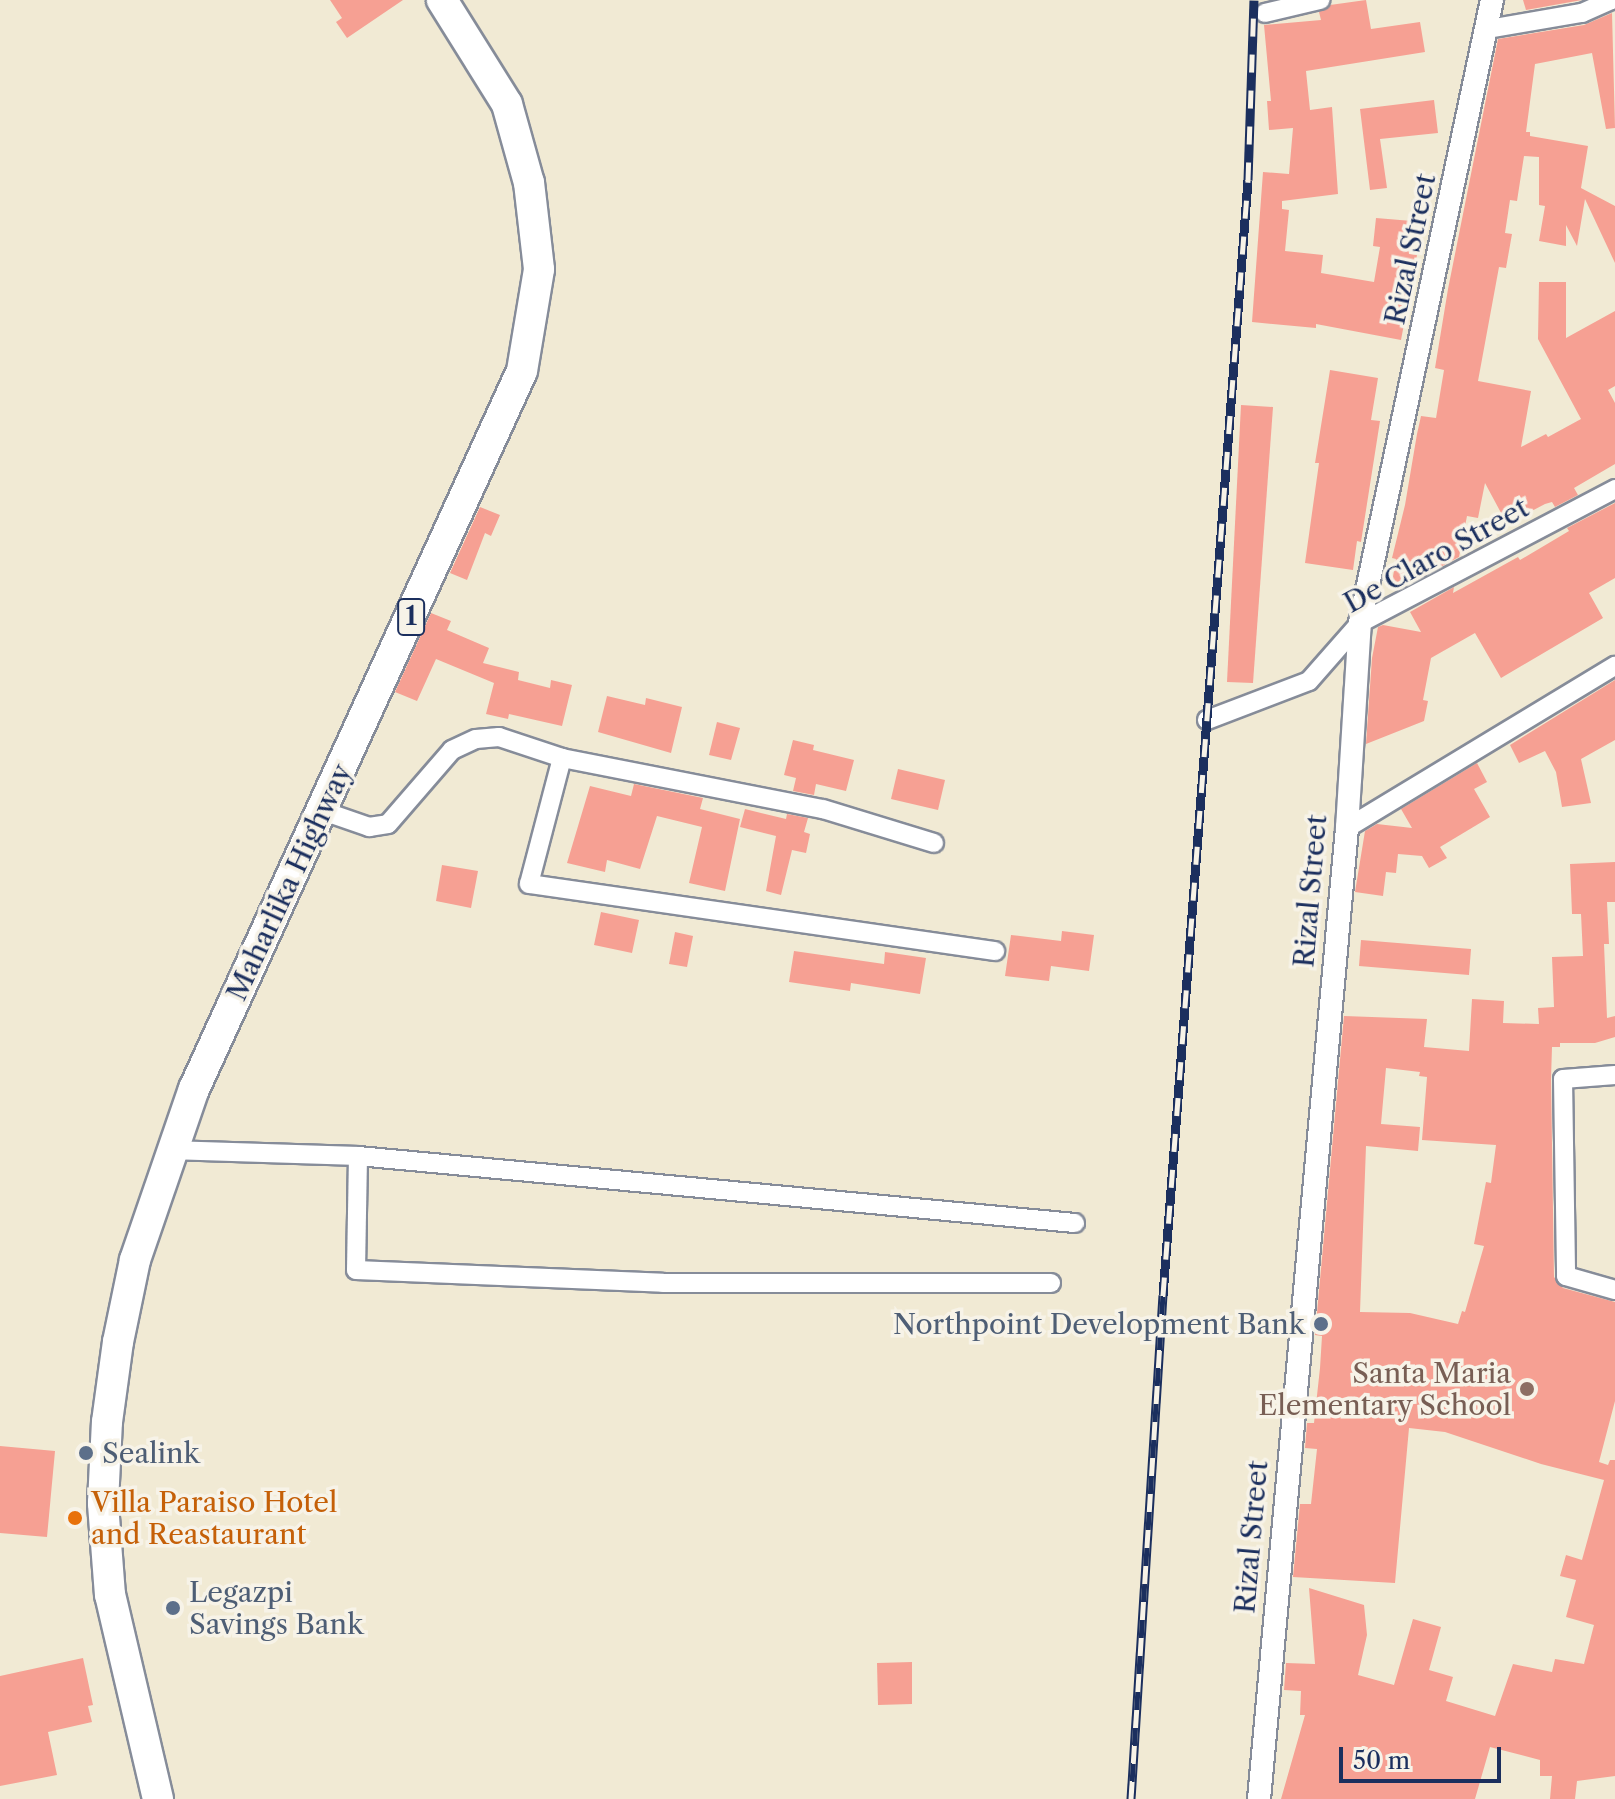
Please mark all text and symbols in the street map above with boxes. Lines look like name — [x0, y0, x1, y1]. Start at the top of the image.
street label: Rizal Street — [1378, 171, 1442, 327]
street label: De Claro Street — [1338, 490, 1534, 620]
road number: 1 — [397, 595, 425, 639]
street label: Maharlika Highway — [219, 758, 359, 1006]
street label: Rizal Street — [1287, 813, 1333, 969]
place label: Northpoint Development Bank — [893, 1307, 1305, 1341]
marker: Northpoint Development Bank — [1312, 1315, 1330, 1333]
place label: Santa Maria Elementary School — [1257, 1356, 1511, 1422]
marker: Santa Maria Elementary School — [1518, 1380, 1536, 1398]
place label: Sealink — [102, 1436, 200, 1470]
marker: Sealink — [77, 1444, 95, 1462]
street label: Rizal Street — [1228, 1459, 1274, 1615]
place label: Villa Paraiso Hotel and Reastaurant — [91, 1485, 338, 1551]
marker: Villa Paraiso Hotel and Reastaurant — [66, 1509, 84, 1527]
place label: Legazpi Savings Bank — [189, 1575, 363, 1641]
marker: Legazpi Savings Bank — [164, 1599, 182, 1617]
scale bar — [1343, 1731, 1505, 1781]
text: 50 m — [1353, 1746, 1410, 1775]

